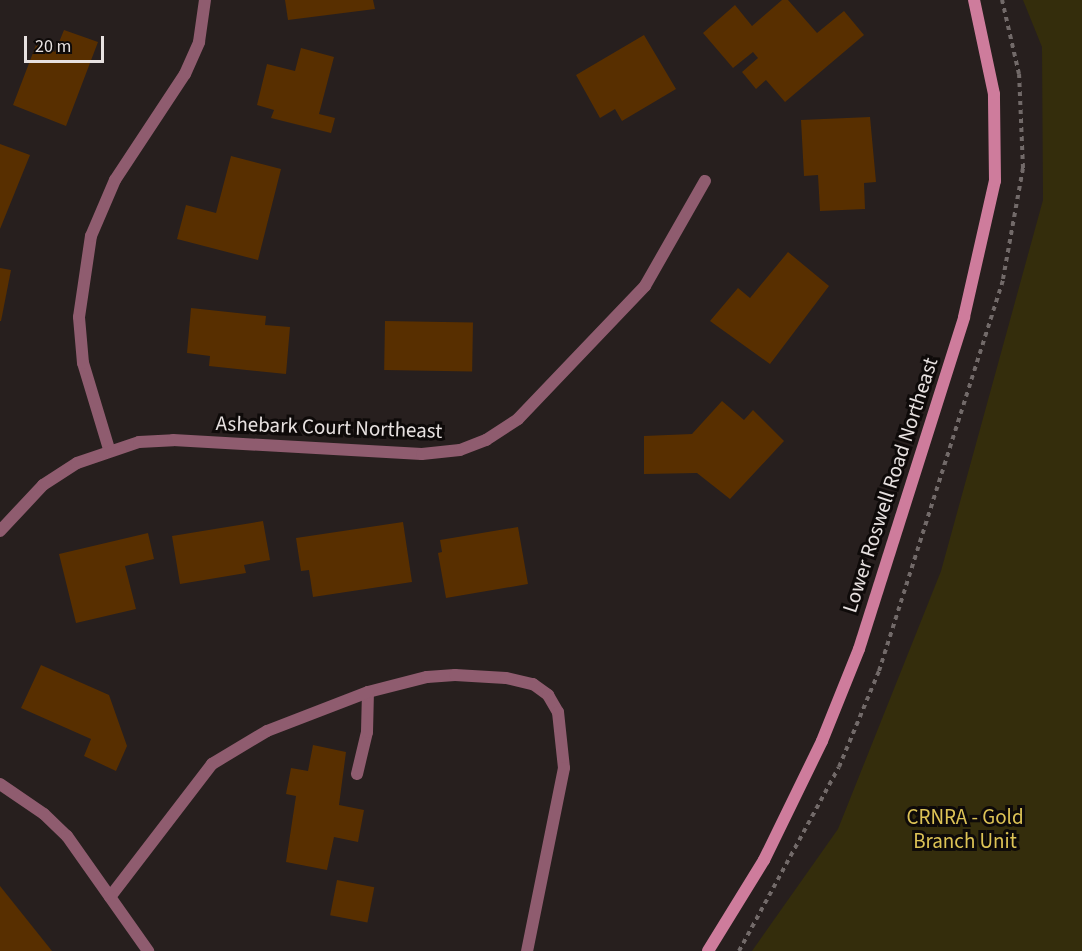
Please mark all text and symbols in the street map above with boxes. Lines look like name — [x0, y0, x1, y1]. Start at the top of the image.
scale bar — [27, 24, 106, 62]
text: 20 m — [35, 34, 71, 59]
street label: Lower Roswell Road Northeast — [837, 354, 943, 616]
street label: Ashebark Court Northeast — [215, 410, 443, 444]
park label: CRNRA - Gold Branch Unit — [906, 804, 1024, 854]

